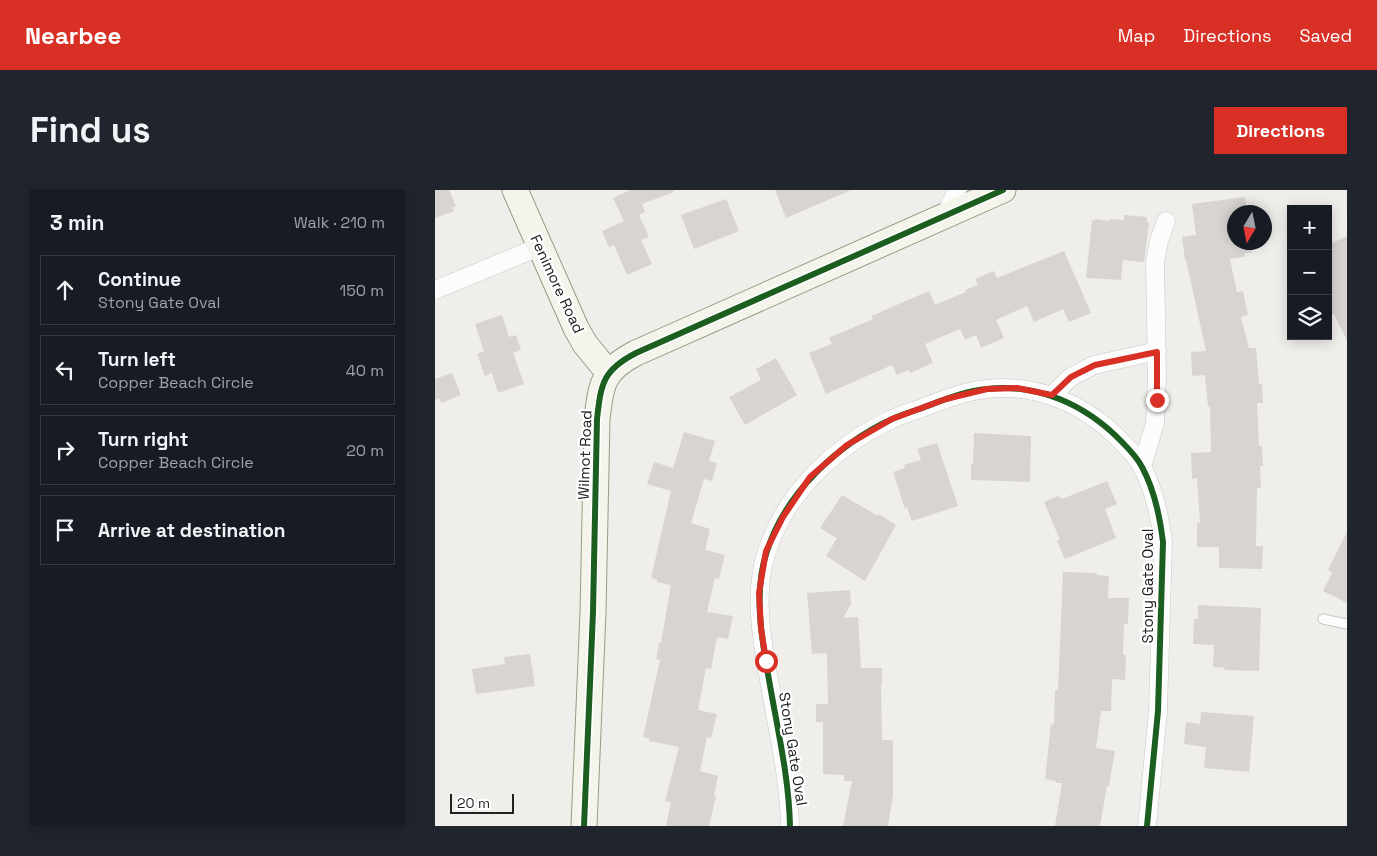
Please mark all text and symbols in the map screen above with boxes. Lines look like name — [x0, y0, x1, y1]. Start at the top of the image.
text: Nearbee — [25, 20, 121, 51]
text: Map — [1118, 24, 1155, 47]
text: Directions — [1183, 24, 1272, 47]
text: Saved — [1300, 24, 1352, 47]
button: Directions — [1214, 107, 1347, 154]
text: Find us — [30, 108, 151, 152]
north arrow — [1227, 205, 1272, 250]
map controls — [1287, 205, 1332, 340]
button: + — [1287, 205, 1332, 250]
text: 3 min — [50, 209, 105, 236]
text: Walk · 210 m — [294, 212, 385, 233]
street label: Fenimore Road — [526, 231, 589, 336]
button: − — [1287, 250, 1332, 295]
text: Continue — [98, 267, 181, 292]
icon: ahead — [51, 276, 79, 304]
text: 150 m — [340, 280, 384, 301]
text: Stony Gate Oval — [98, 292, 220, 313]
button: layers — [1287, 295, 1332, 340]
text: Turn left — [98, 347, 176, 372]
icon: left — [51, 356, 79, 384]
text: 40 m — [346, 360, 384, 381]
text: Copper Beach Circle — [98, 372, 254, 393]
route end — [1146, 389, 1169, 412]
street label: Wilmot Road — [573, 410, 596, 500]
text: Turn right — [98, 427, 188, 452]
icon: right — [51, 436, 79, 464]
text: 20 m — [346, 440, 384, 461]
text: Copper Beach Circle — [98, 452, 254, 473]
icon: arrive — [51, 516, 79, 544]
text: Arrive at destination — [98, 518, 286, 543]
street label: Stony Gate Oval — [1138, 529, 1157, 643]
route start — [755, 650, 778, 673]
street label: Stony Gate Oval — [775, 691, 812, 807]
scale bar — [450, 791, 514, 814]
text: 20 m — [457, 794, 490, 812]

